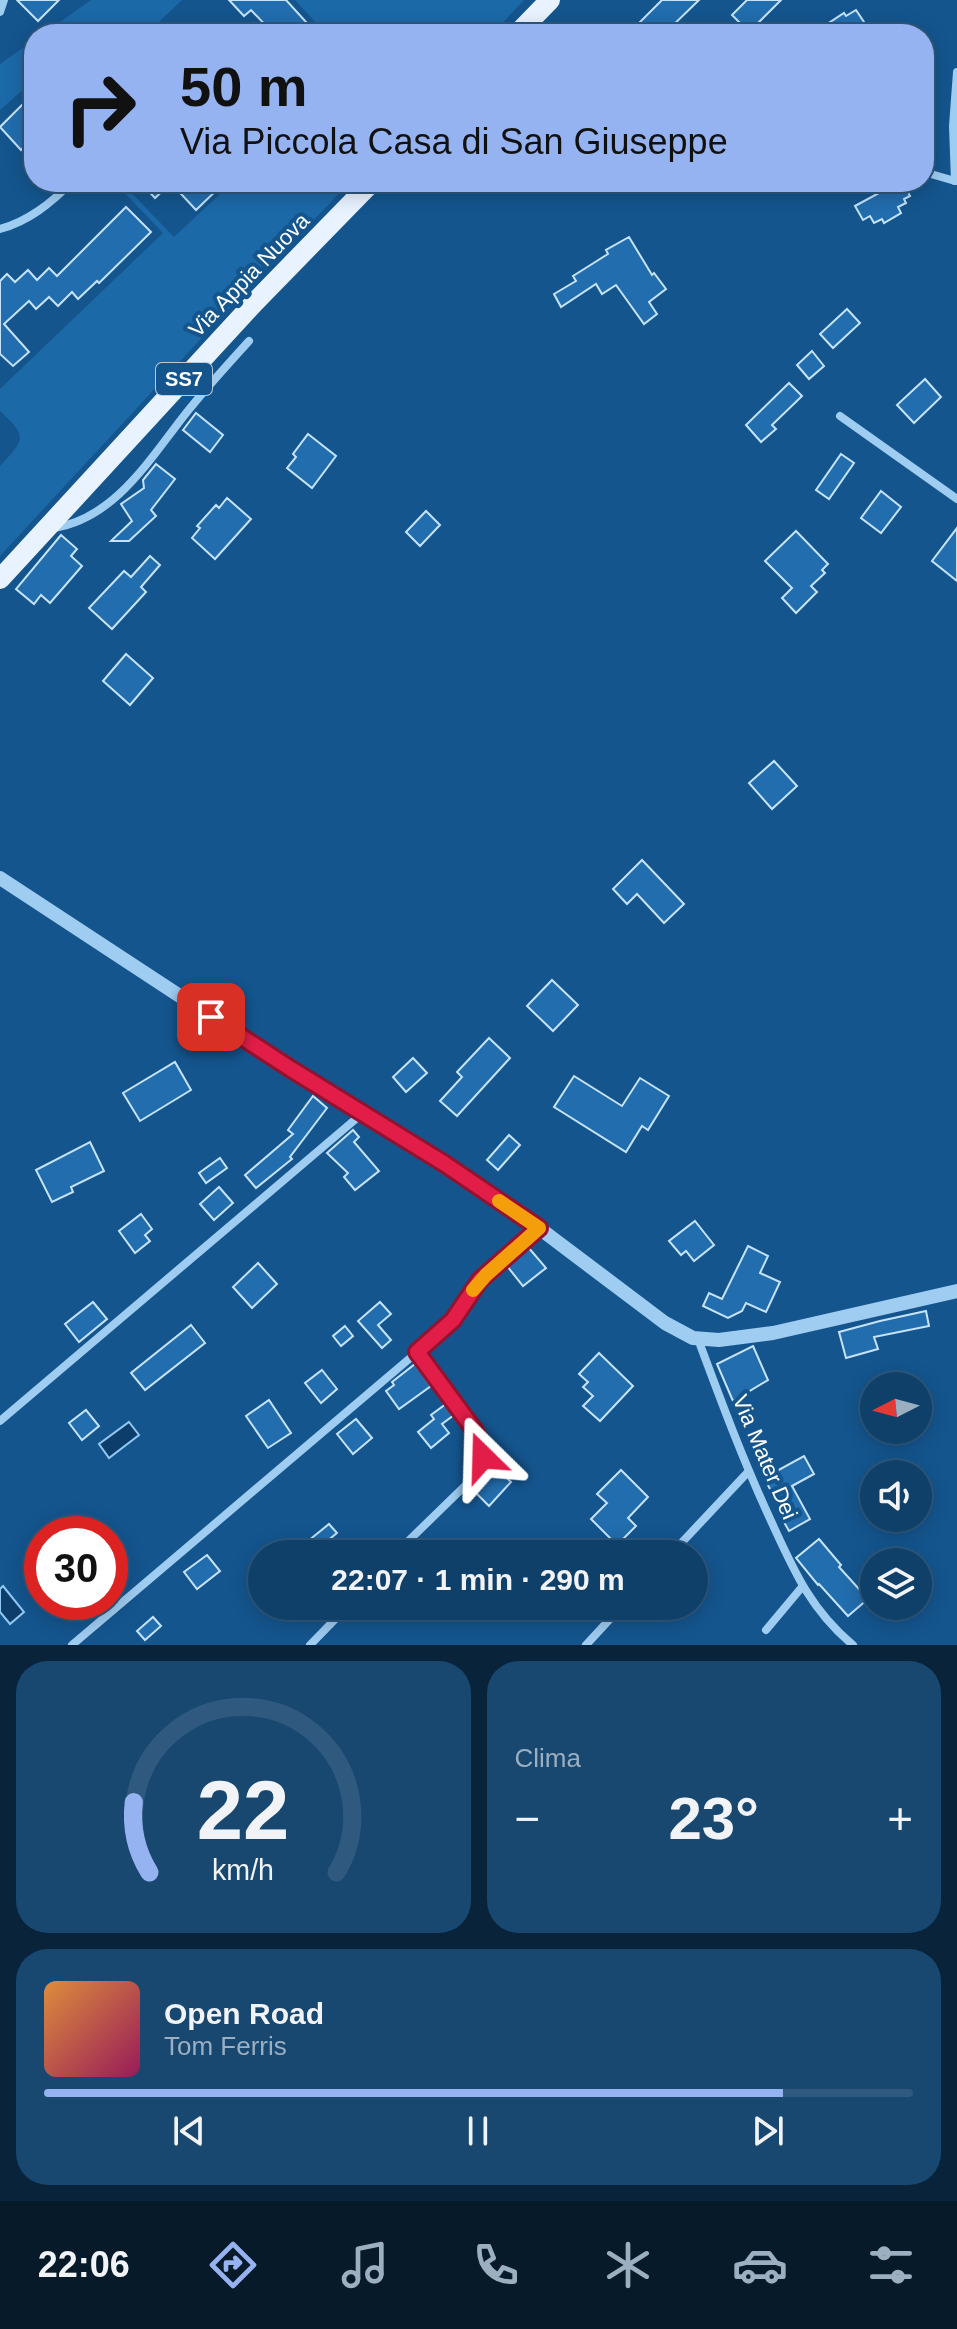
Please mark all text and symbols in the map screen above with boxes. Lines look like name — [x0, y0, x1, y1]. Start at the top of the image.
text: 50 m — [180, 55, 308, 118]
icon: right — [48, 56, 152, 160]
text: Via Piccola Casa di San Giuseppe — [180, 121, 728, 162]
street label: Via Appia Nuova — [184, 207, 315, 342]
road number: SS7 — [156, 363, 212, 395]
pin — [177, 983, 245, 1051]
icon: arrive — [189, 995, 233, 1039]
north arrow — [860, 1372, 932, 1444]
map controls — [860, 1372, 932, 1620]
street label: Via Mater Dei — [728, 1391, 802, 1523]
position arrow — [441, 1415, 525, 1499]
button: sound — [860, 1460, 932, 1532]
speed limit sign: 30 — [24, 1516, 128, 1620]
button: layers — [860, 1548, 932, 1620]
text: 22:07 · 1 min · 290 m — [331, 1563, 625, 1596]
text: Clima — [515, 1743, 581, 1773]
text: 22 — [197, 1764, 290, 1857]
text: 23° — [668, 1785, 759, 1852]
text: − — [515, 1794, 540, 1843]
text: + — [887, 1794, 913, 1843]
text: km/h — [212, 1854, 274, 1886]
text: Open Road — [164, 1997, 324, 2030]
text: Tom Ferris — [164, 2031, 287, 2061]
icon: previous — [167, 2109, 211, 2153]
icon: pause — [456, 2109, 500, 2153]
icon: next — [746, 2109, 790, 2153]
icon: directions — [205, 2237, 261, 2293]
icon: music — [337, 2237, 393, 2293]
icon: phone — [468, 2237, 524, 2293]
icon: climate — [600, 2237, 656, 2293]
icon: car — [732, 2237, 788, 2293]
icon: filters — [863, 2237, 919, 2293]
text: 22:06 — [38, 2244, 130, 2285]

